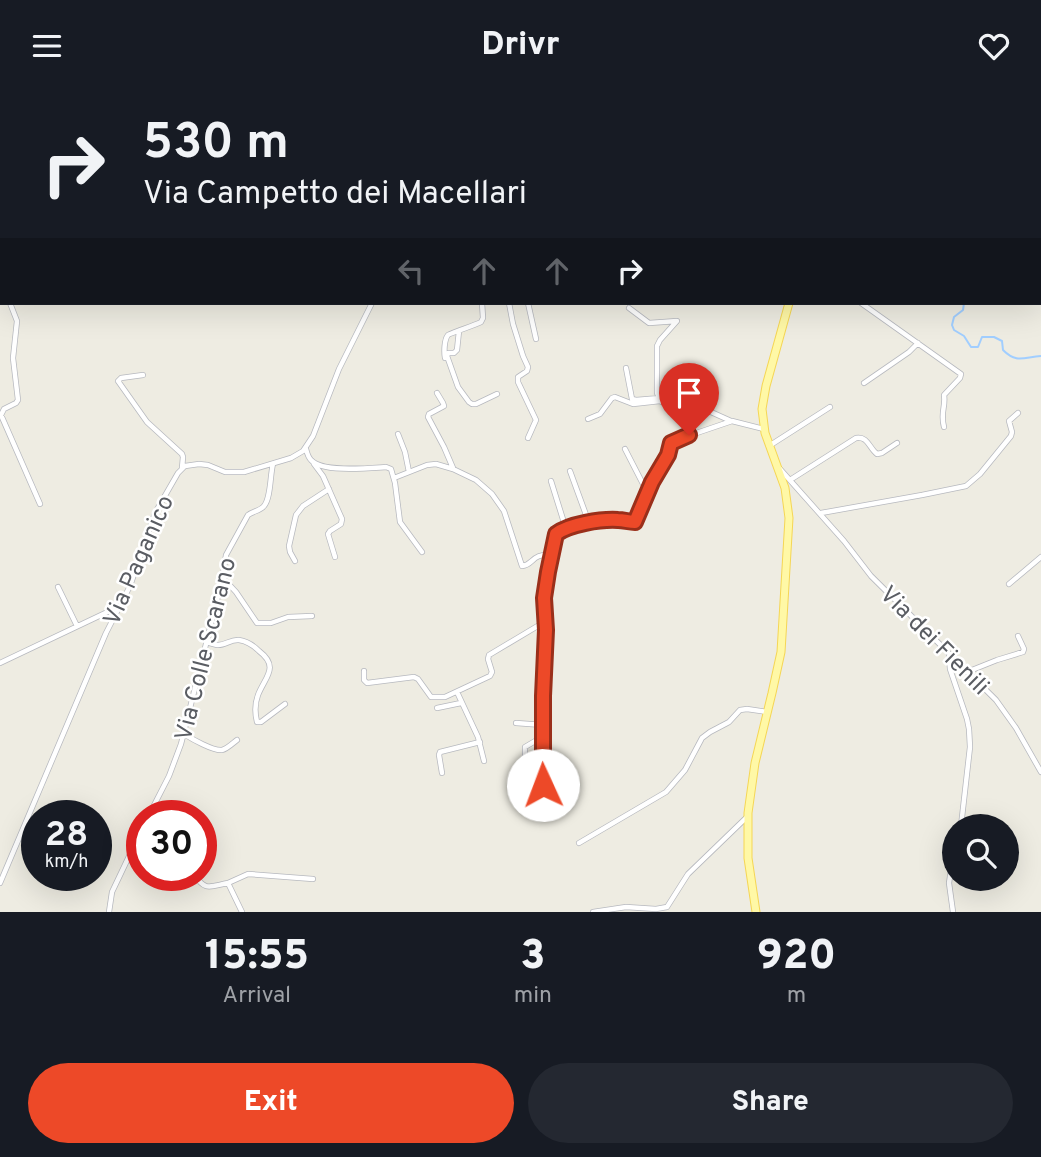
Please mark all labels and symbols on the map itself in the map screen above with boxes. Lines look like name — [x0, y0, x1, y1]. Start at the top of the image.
pin — [659, 363, 719, 435]
street label: Via Paganico — [98, 491, 182, 631]
street label: Via Colle Scarano — [170, 555, 244, 744]
street label: Via dei Fienili — [872, 580, 995, 703]
position arrow — [506, 748, 580, 822]
speed limit sign: 30 — [126, 800, 217, 891]

